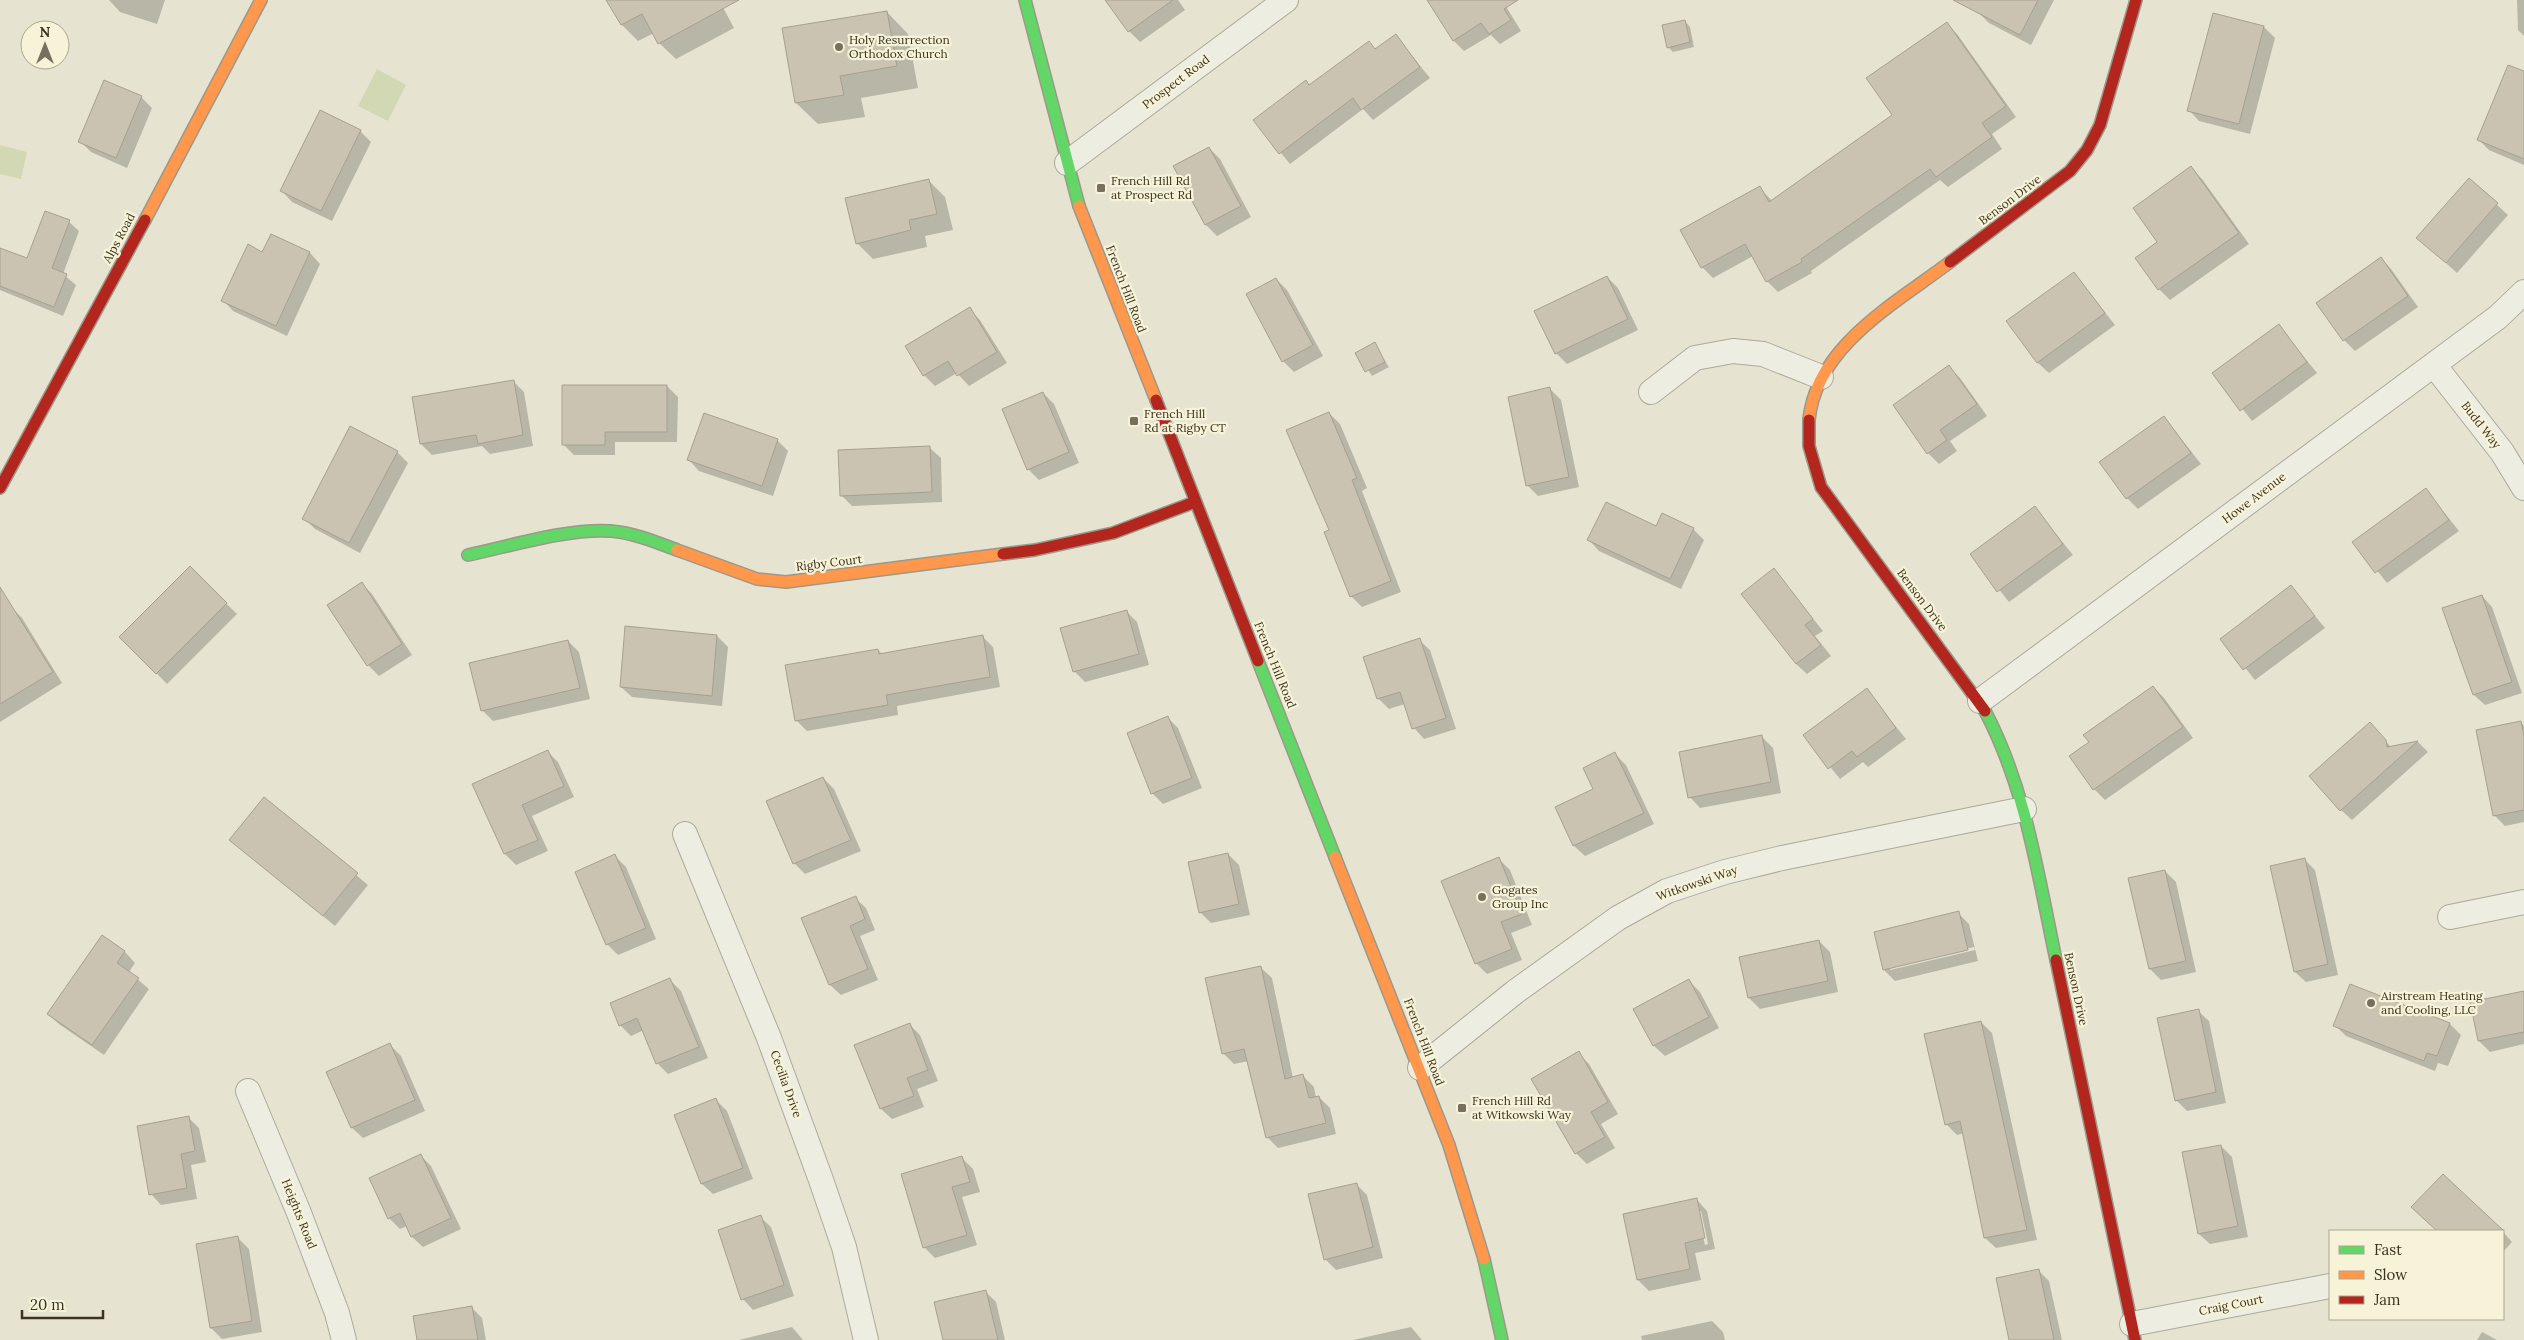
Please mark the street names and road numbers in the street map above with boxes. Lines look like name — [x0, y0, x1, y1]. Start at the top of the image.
street label: Prospect Road — [1139, 51, 1212, 112]
street label: Benson Drive — [1976, 171, 2044, 228]
street label: Alps Road — [99, 210, 138, 266]
street label: French Hill Road — [1103, 243, 1150, 335]
street label: Budd Way — [2458, 398, 2505, 452]
street label: Howe Avenue — [2219, 468, 2289, 526]
street label: Rigby Court — [795, 551, 863, 574]
street label: Benson Drive — [1894, 566, 1951, 634]
street label: French Hill Road — [1251, 619, 1300, 710]
street label: Witkowski Way — [1654, 861, 1740, 903]
street label: Benson Drive — [2061, 951, 2092, 1027]
street label: French Hill Road — [1401, 996, 1448, 1088]
street label: Cecilia Drive — [767, 1048, 806, 1120]
street label: Heights Road — [279, 1177, 320, 1251]
street label: Craig Court — [2197, 1291, 2265, 1318]

